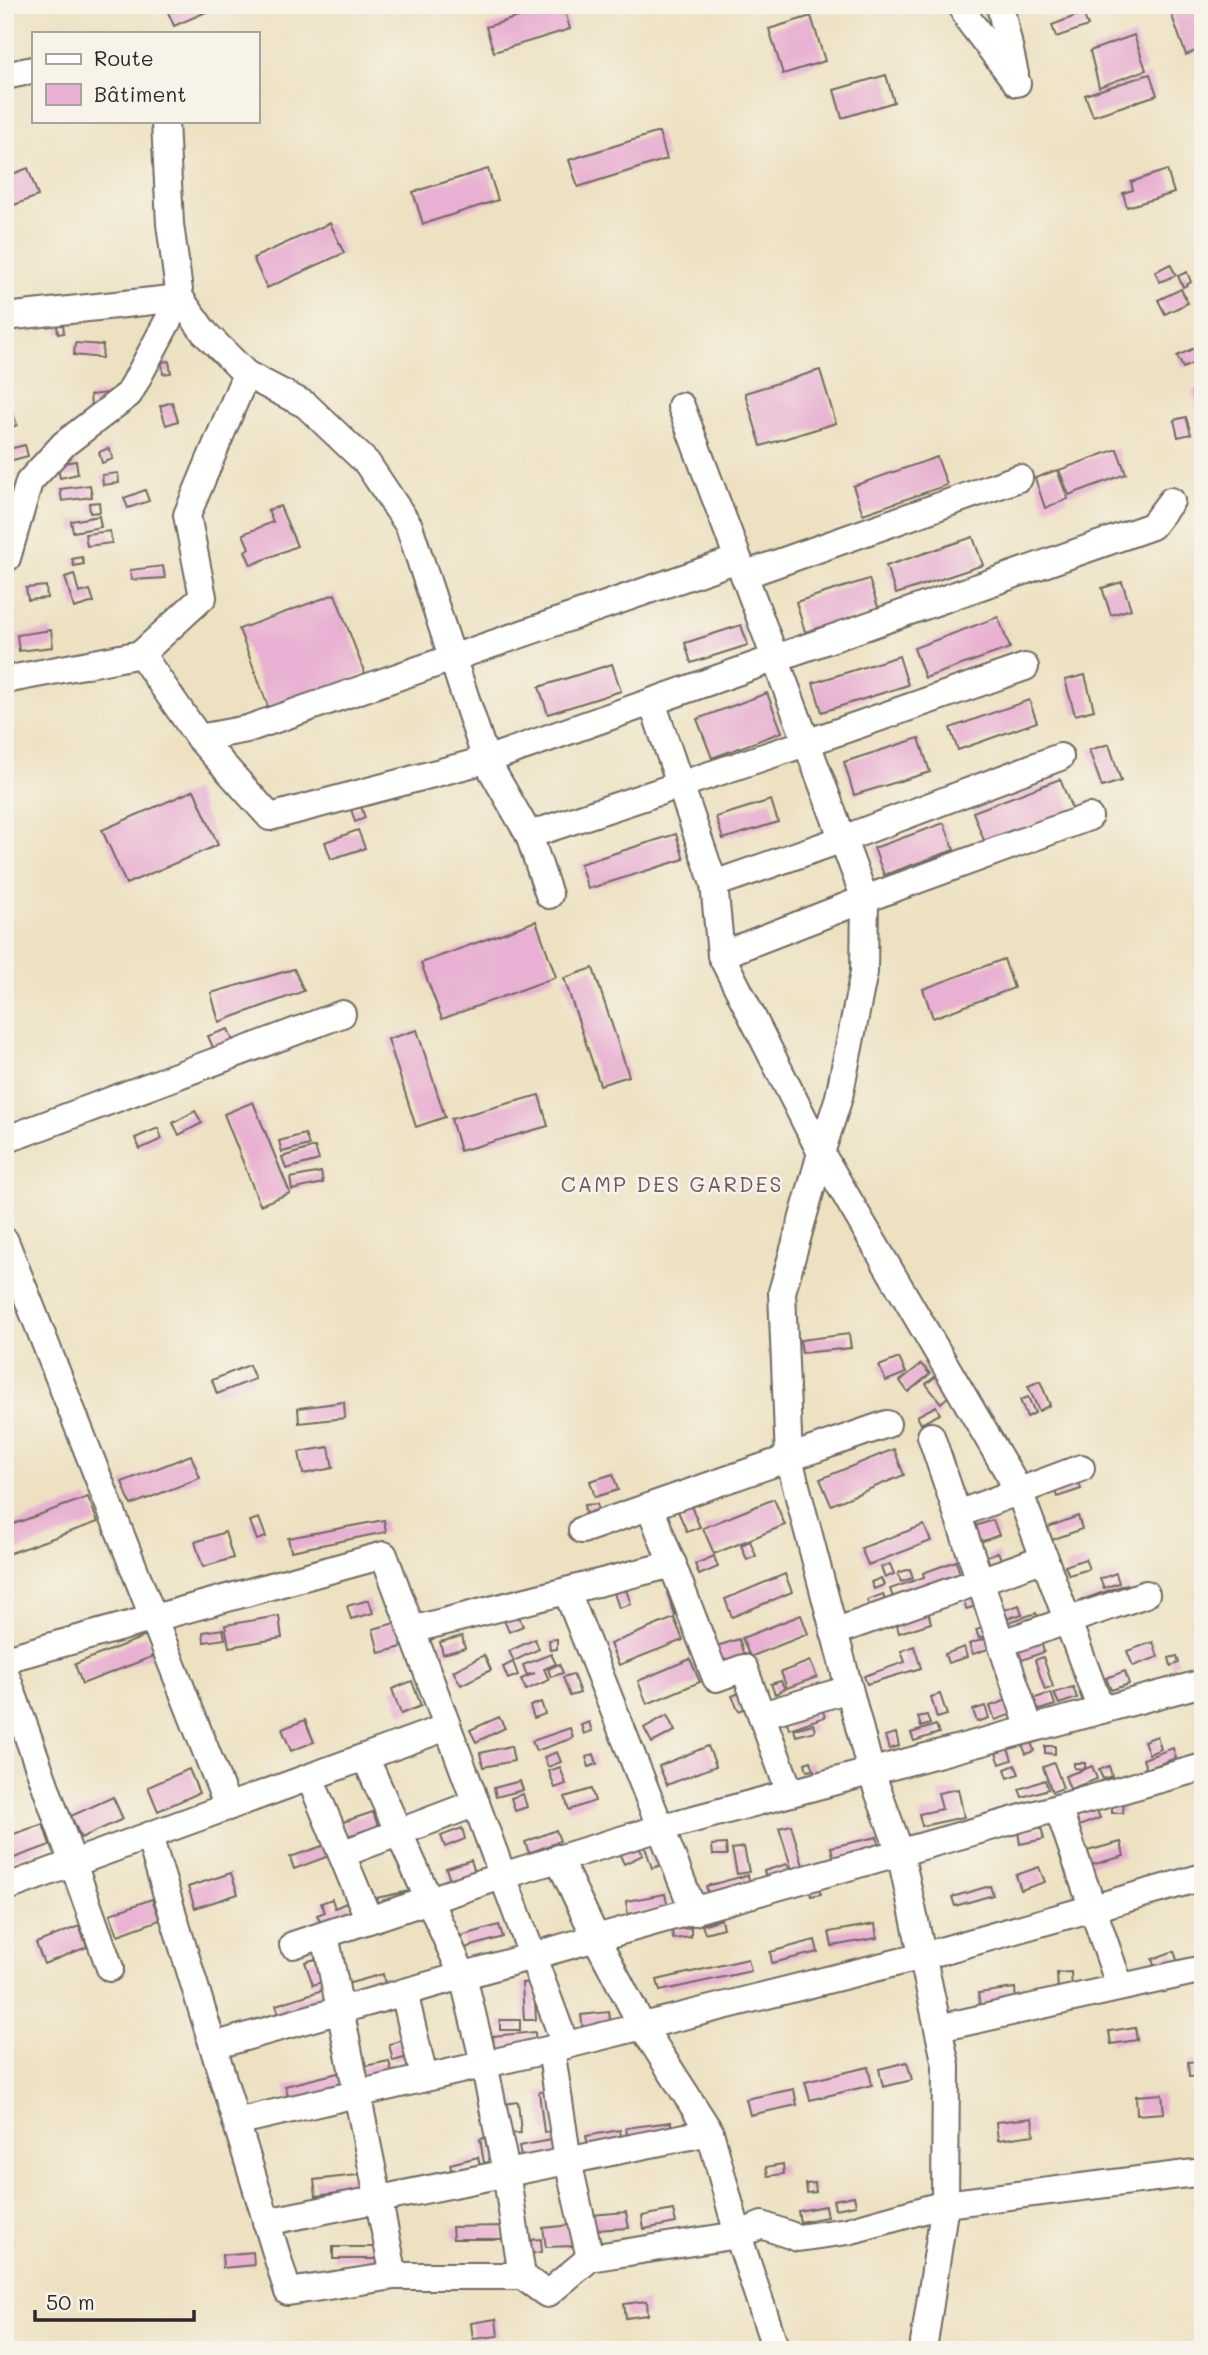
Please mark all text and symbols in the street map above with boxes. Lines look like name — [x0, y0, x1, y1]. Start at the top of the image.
legend — [32, 32, 259, 122]
text: Route — [94, 44, 154, 71]
text: Bâtiment — [94, 80, 186, 107]
district label: CAMP DES GARDES — [561, 1170, 783, 1197]
scale bar — [35, 2278, 194, 2322]
text: 50 m — [46, 2288, 95, 2315]

